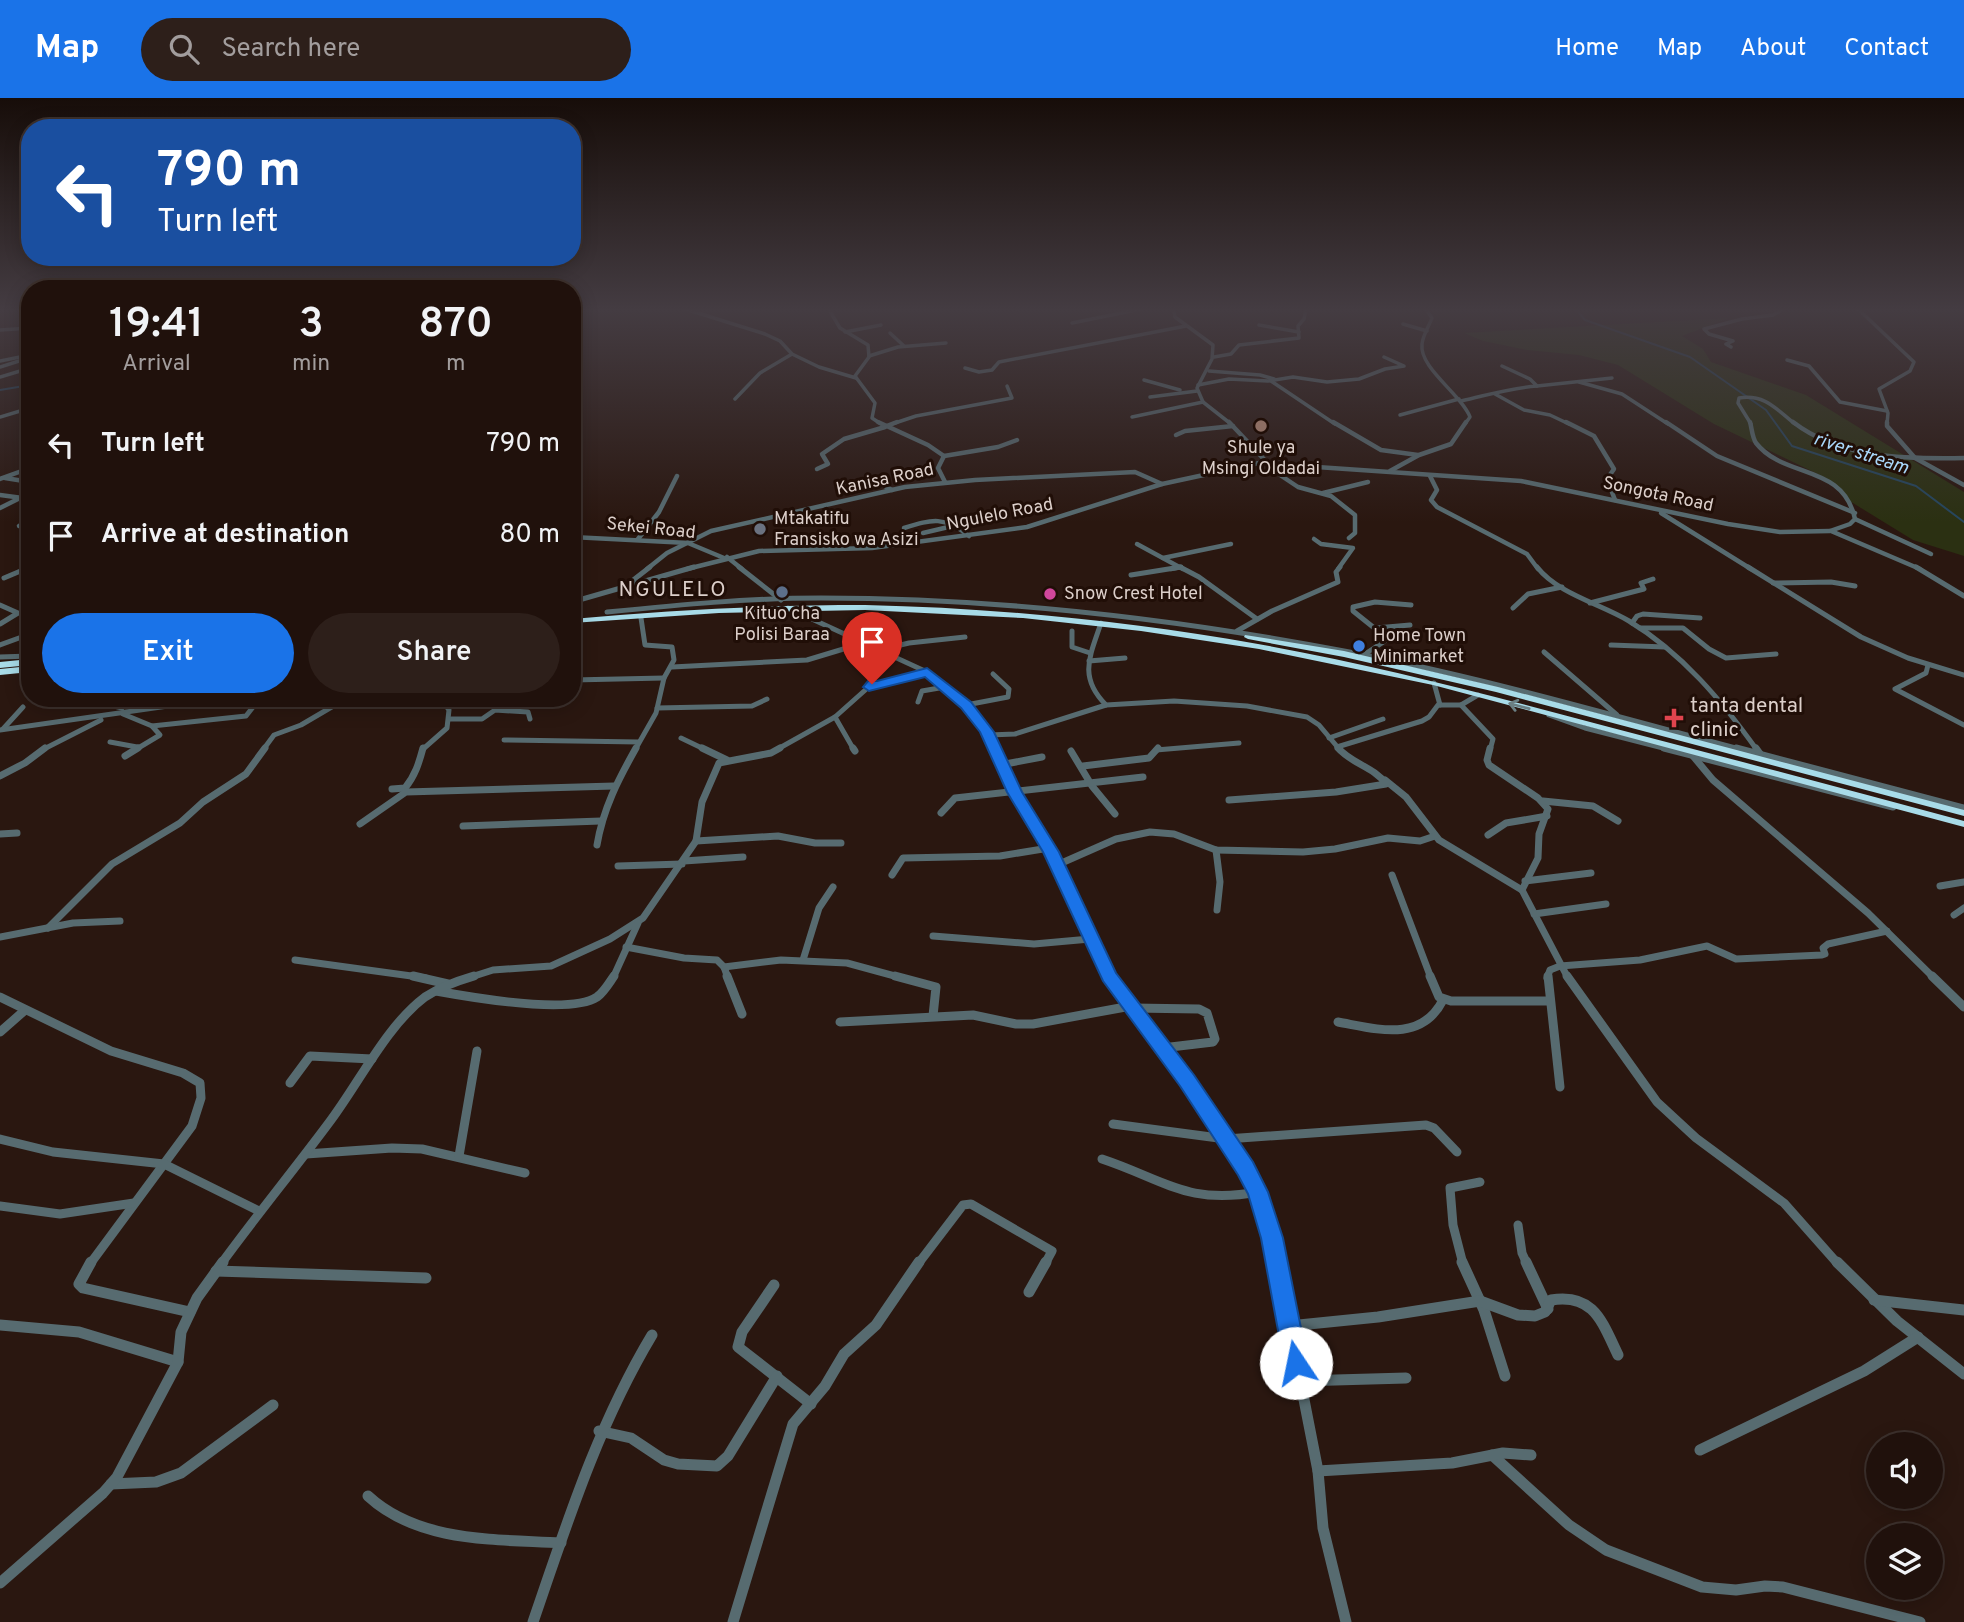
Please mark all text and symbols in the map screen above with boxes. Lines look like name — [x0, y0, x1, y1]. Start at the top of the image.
search box — [141, 18, 631, 81]
text: Map — [35, 28, 99, 70]
icon: search — [165, 30, 203, 68]
text: Search here — [221, 33, 360, 66]
text: Home — [1555, 34, 1619, 64]
text: Map — [1657, 34, 1702, 64]
text: About — [1740, 34, 1806, 64]
text: Contact — [1844, 34, 1929, 64]
text: 790 m — [157, 142, 301, 204]
icon: left — [42, 147, 133, 238]
text: Turn left — [157, 203, 278, 243]
text: 19:41 — [109, 299, 204, 352]
text: 3 — [299, 299, 324, 352]
text: 870 — [418, 299, 493, 352]
text: Arrival — [122, 350, 191, 379]
text: min — [292, 350, 330, 379]
text: m — [446, 350, 465, 379]
marker: Shule ya Msingi Oldadai — [1253, 418, 1269, 434]
icon: left — [42, 426, 80, 464]
water label: river stream — [1810, 427, 1912, 481]
text: Turn left — [101, 428, 205, 461]
text: 790 m — [486, 428, 560, 461]
place label: Shule ya Msingi Oldadai — [1202, 437, 1320, 481]
street label: Kanisa Road — [834, 458, 936, 502]
street label: Songota Road — [1600, 472, 1716, 518]
street label: Ngulelo Road — [945, 493, 1055, 537]
place label: Mtakatifu Fransisko wa Asizi — [774, 508, 918, 552]
street label: Sekei Road — [605, 513, 697, 545]
icon: arrive — [42, 517, 80, 555]
text: Arrive at destination — [101, 519, 349, 552]
text: 80 m — [500, 519, 560, 552]
marker: Mtakatifu Fransisko wa Asizi — [752, 521, 768, 537]
district label: NGULELO — [618, 577, 728, 604]
place label: Snow Crest Hotel — [1064, 583, 1203, 606]
marker: Kituo cha Polisi Baraa — [774, 584, 790, 600]
marker: Snow Crest Hotel — [1042, 586, 1058, 602]
place label: Kituo cha Polisi Baraa — [734, 603, 830, 647]
pin — [842, 612, 902, 684]
button: Exit — [42, 613, 294, 693]
button: Share — [308, 613, 560, 693]
icon: arrive — [853, 623, 891, 661]
place label: Home Town Minimarket — [1373, 625, 1466, 669]
marker: Home Town Minimarket — [1351, 638, 1367, 654]
place label: tanta dental clinic — [1690, 693, 1803, 744]
one-way arrow — [1508, 699, 1531, 712]
marker: tanta dental clinic — [1664, 708, 1684, 728]
position arrow — [1259, 1326, 1333, 1400]
map controls — [1866, 1432, 1943, 1600]
button: sound — [1866, 1432, 1943, 1509]
button: layers — [1866, 1523, 1943, 1600]

